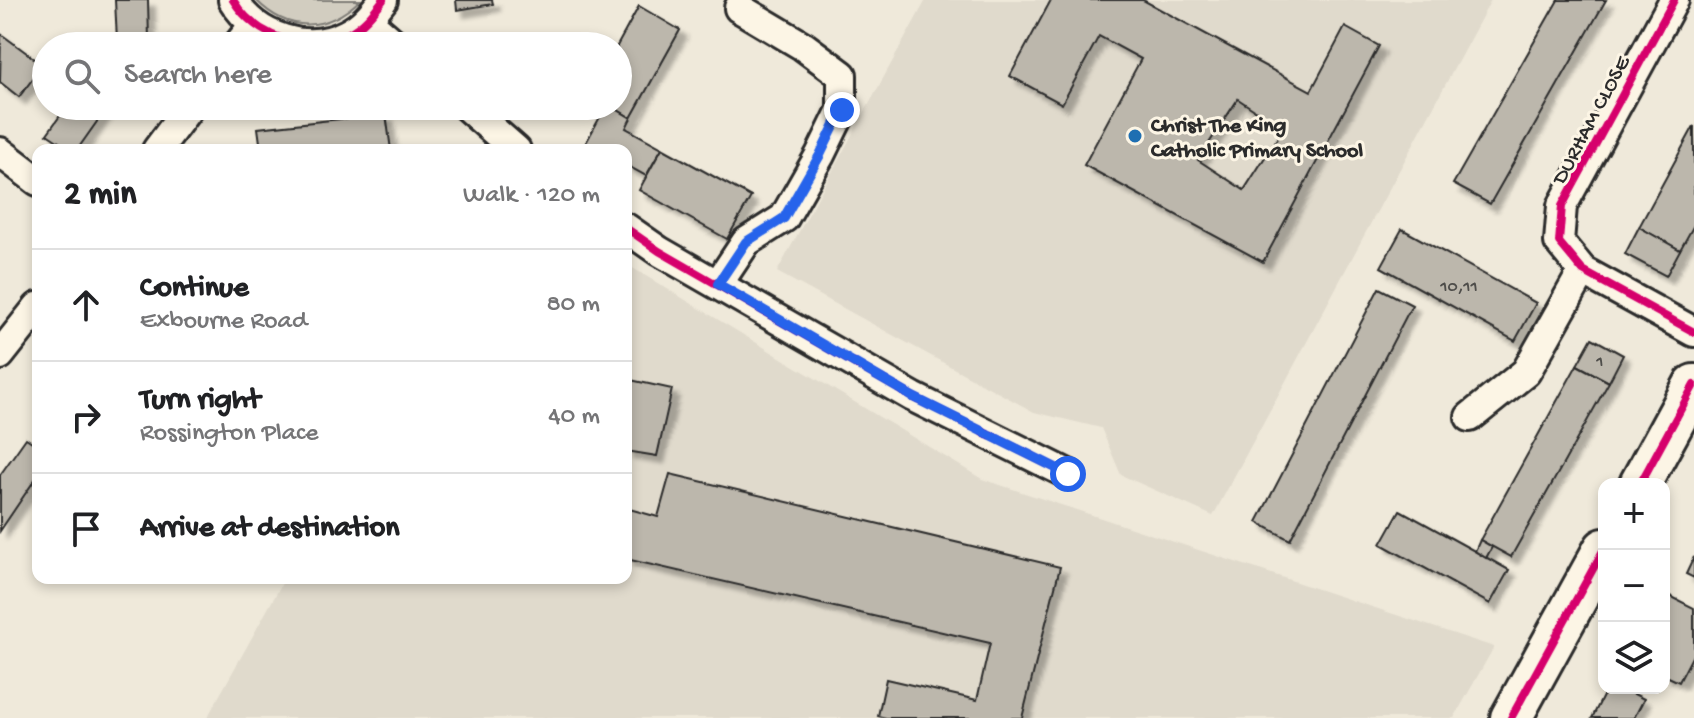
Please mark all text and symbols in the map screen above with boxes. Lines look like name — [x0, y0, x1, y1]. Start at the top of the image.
search box — [32, 32, 632, 120]
street label: DURHAM CLOSE — [1547, 51, 1638, 191]
icon: search — [60, 54, 104, 98]
text: Search here — [124, 59, 272, 94]
route end — [824, 92, 860, 128]
place label: Christ The King Catholic Primary School — [1150, 114, 1363, 165]
marker: Christ The King Catholic Primary School — [1126, 127, 1144, 145]
text: 2 min — [64, 176, 136, 216]
text: Walk · 120 m — [463, 181, 600, 212]
text: Continue — [140, 272, 249, 307]
house number: 10,11 — [1439, 277, 1478, 298]
icon: ahead — [64, 283, 108, 327]
text: 80 m — [546, 290, 600, 321]
text: Exbourne Road — [140, 307, 307, 338]
house number: 1 — [1595, 352, 1604, 373]
text: Turn right — [140, 384, 260, 419]
icon: right — [64, 395, 108, 439]
text: 40 m — [548, 402, 600, 433]
text: Rossington Place — [140, 419, 318, 450]
route start — [1050, 456, 1086, 492]
map controls — [1598, 478, 1670, 694]
button: + — [1598, 478, 1670, 550]
icon: arrive — [64, 507, 108, 551]
text: Arrive at destination — [140, 512, 400, 547]
button: − — [1598, 550, 1670, 622]
button: layers — [1598, 622, 1670, 694]

